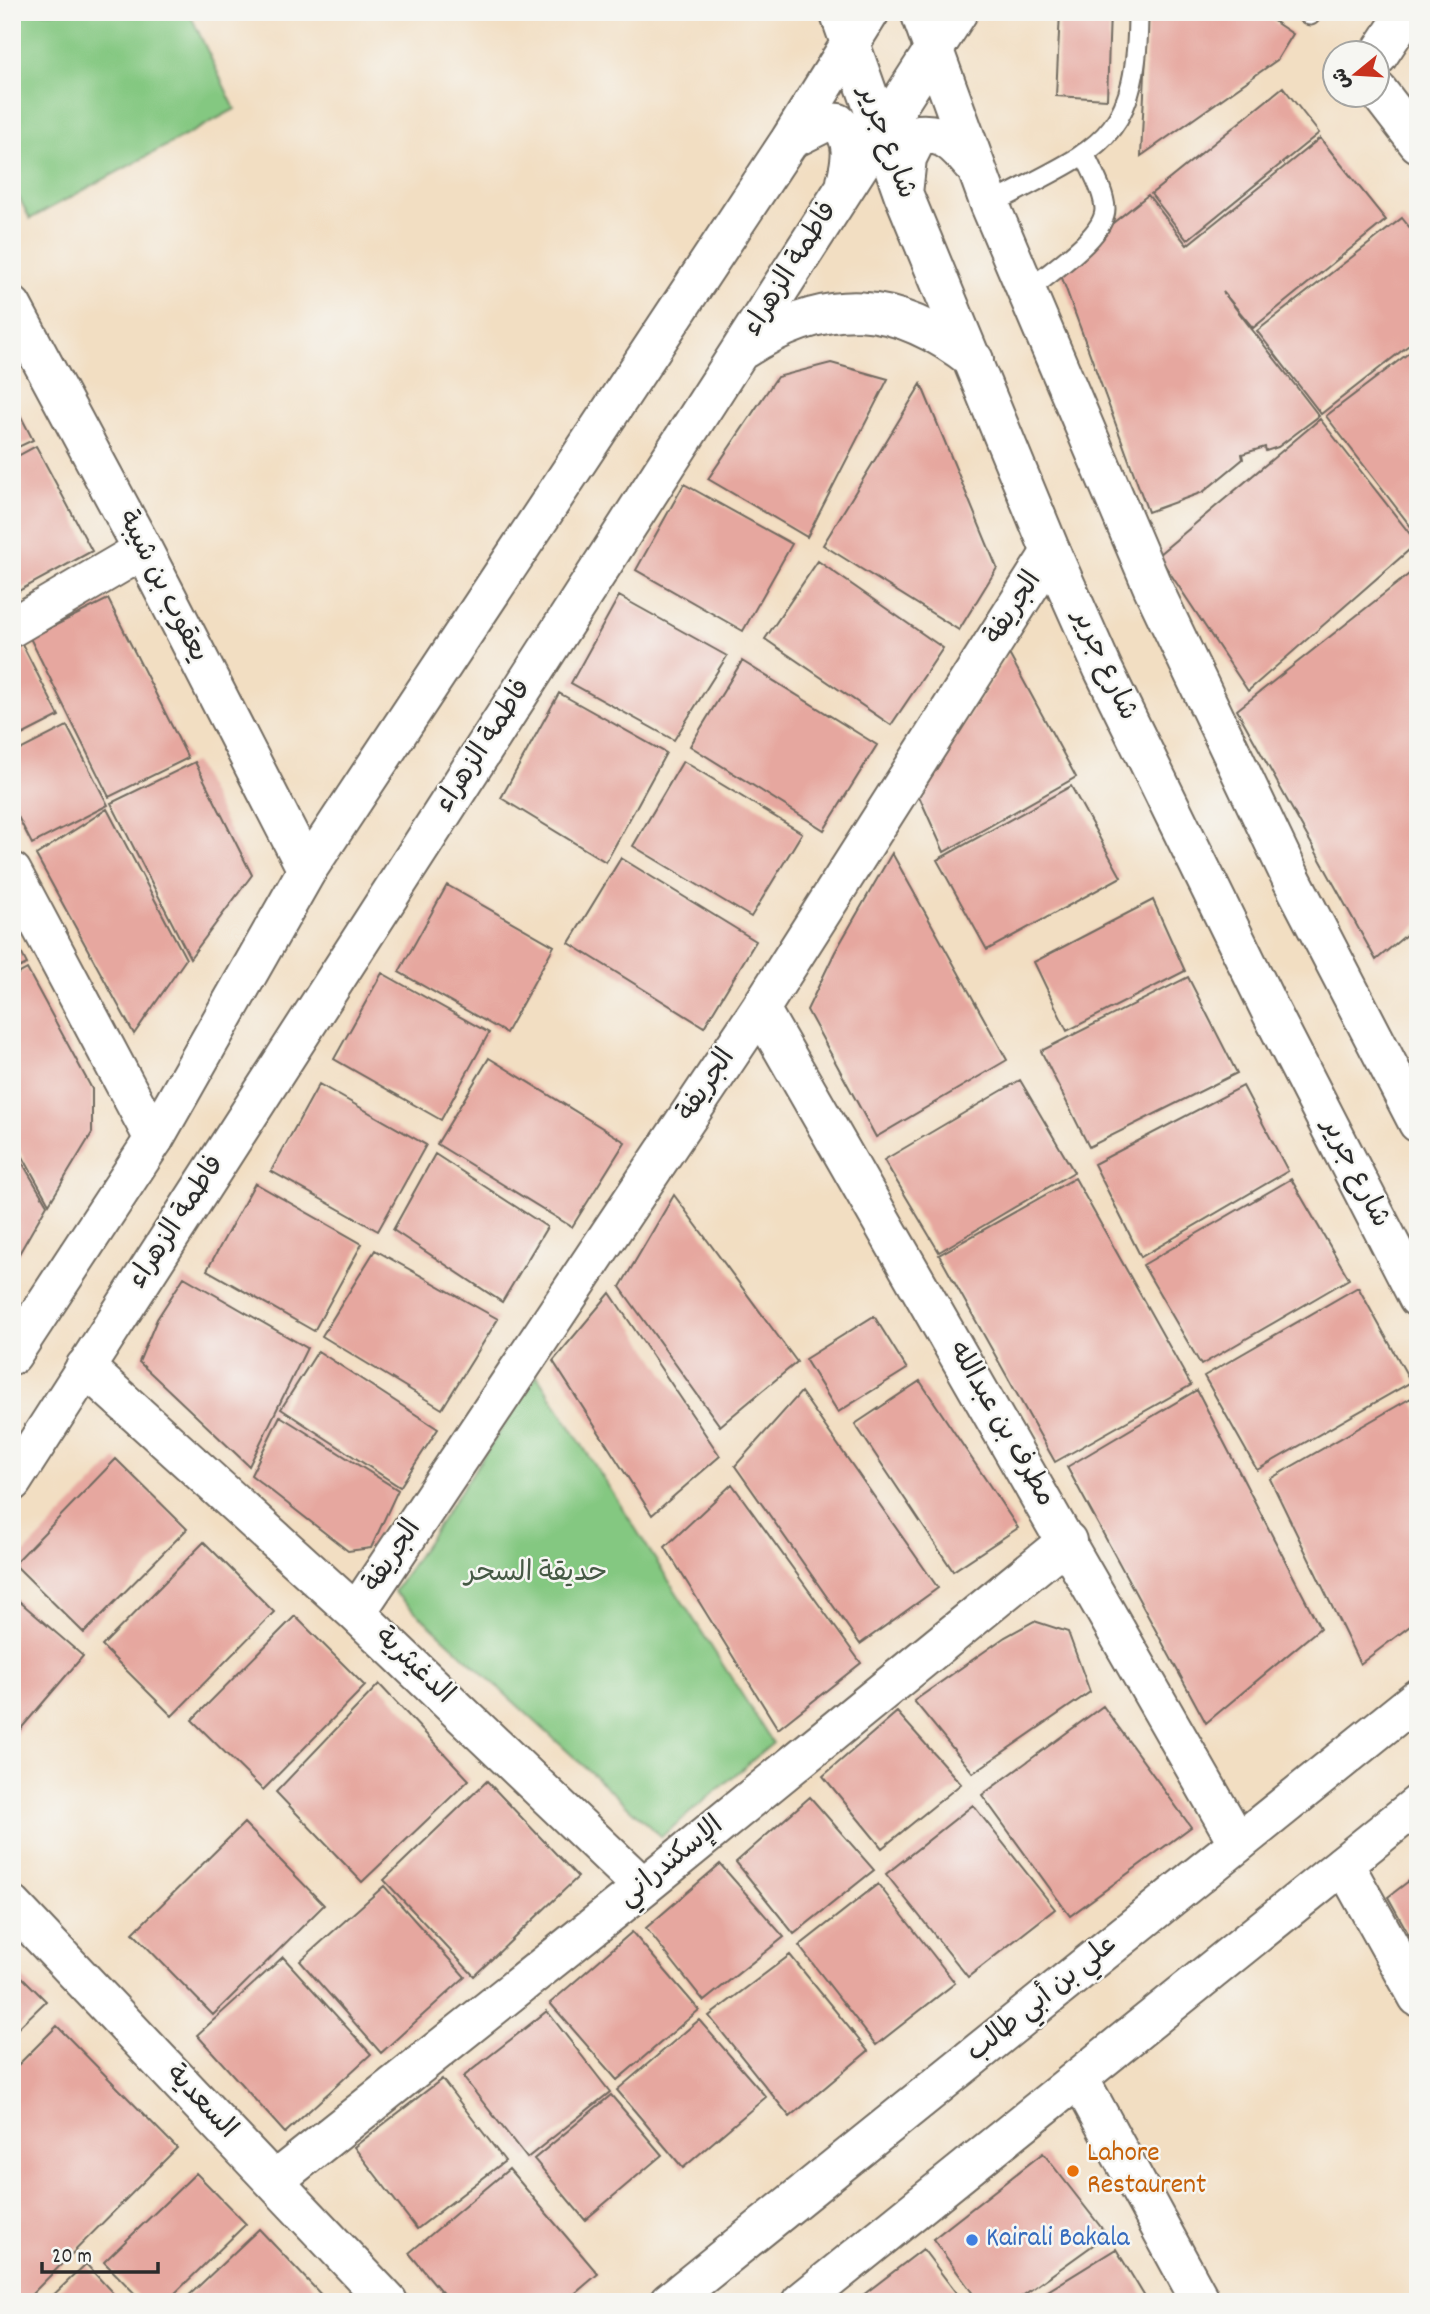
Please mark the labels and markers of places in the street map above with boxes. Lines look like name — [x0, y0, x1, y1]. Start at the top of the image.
place label: Lahore Restaurent — [1087, 2135, 1206, 2207]
marker: Lahore Restaurent — [1065, 2163, 1081, 2179]
place label: Kairali Bakala — [986, 2220, 1131, 2260]
marker: Kairali Bakala — [964, 2232, 980, 2248]

